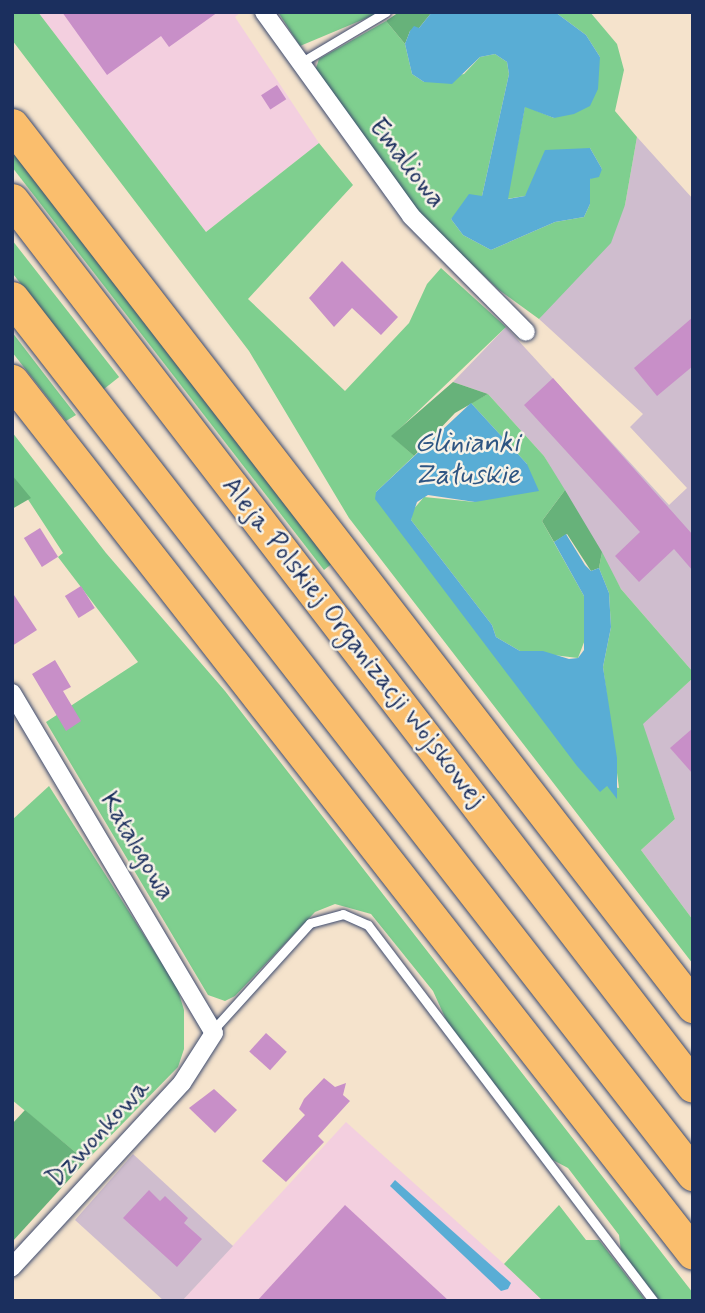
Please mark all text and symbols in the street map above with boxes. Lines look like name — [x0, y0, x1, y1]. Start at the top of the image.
street label: Emaliowa — [361, 113, 451, 215]
water label: Glinianki Załuskie — [414, 427, 520, 493]
street label: Aleja Polskiej Organizacji Wojskowej — [214, 472, 492, 814]
street label: Katalogowa — [92, 788, 180, 906]
street label: Dzwonkowa — [41, 1073, 157, 1195]

